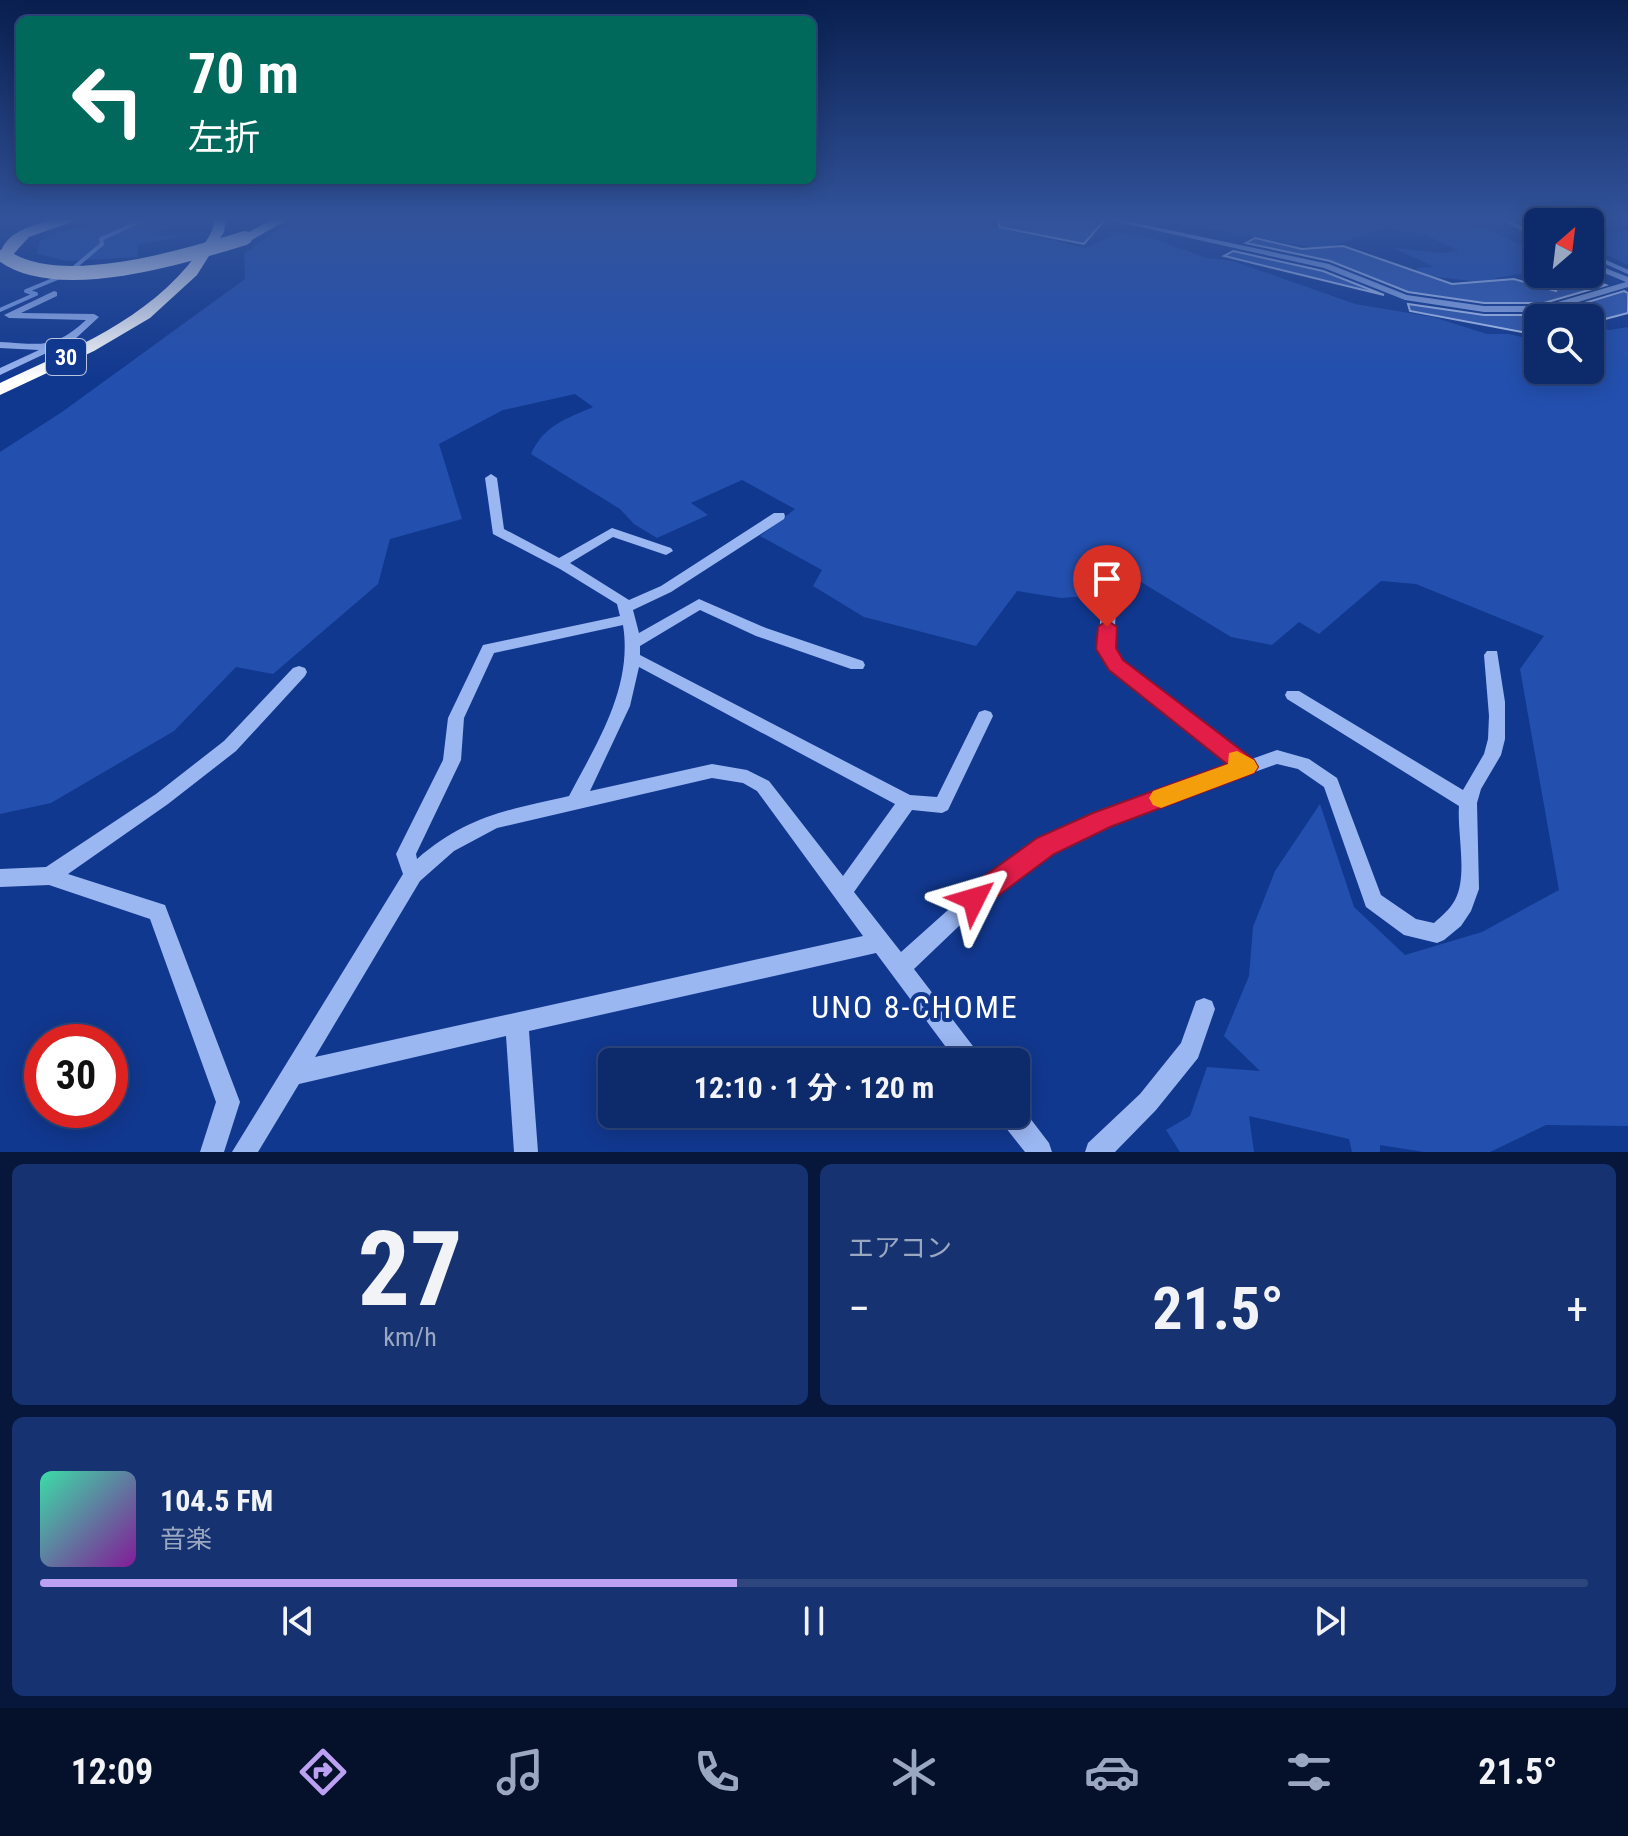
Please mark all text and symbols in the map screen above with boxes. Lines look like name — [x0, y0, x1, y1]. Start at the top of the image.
text: 70 m — [188, 41, 299, 107]
icon: left — [56, 48, 160, 152]
text: 左折 — [188, 117, 260, 159]
north arrow — [1524, 208, 1604, 288]
map controls — [1524, 208, 1604, 384]
button: search — [1524, 304, 1604, 384]
road number: 30 — [46, 339, 86, 375]
pin — [1073, 545, 1141, 627]
icon: arrive — [1085, 557, 1129, 601]
position arrow — [932, 857, 1016, 941]
district label: UNO 8-CHOME — [811, 988, 1019, 1026]
speed limit sign: 30 — [24, 1024, 128, 1128]
text: 12:10 · 1 分 · 120 m — [694, 1070, 934, 1105]
text: 27 — [357, 1209, 463, 1330]
text: エアコン — [848, 1233, 952, 1263]
text: 21.5° — [1152, 1273, 1284, 1344]
text: − — [848, 1283, 870, 1335]
text: + — [1566, 1283, 1588, 1335]
text: km/h — [383, 1322, 437, 1352]
text: 104.5 FM — [160, 1483, 273, 1518]
text: 音楽 — [160, 1524, 212, 1554]
icon: previous — [276, 1599, 320, 1643]
icon: pause — [792, 1599, 836, 1643]
icon: next — [1308, 1599, 1352, 1643]
icon: directions — [295, 1744, 351, 1800]
icon: music — [492, 1744, 548, 1800]
icon: phone — [689, 1744, 745, 1800]
icon: climate — [886, 1744, 942, 1800]
icon: car — [1084, 1744, 1140, 1800]
icon: filters — [1281, 1744, 1337, 1800]
text: 12:09 — [71, 1751, 153, 1793]
text: 21.5° — [1478, 1751, 1557, 1793]

